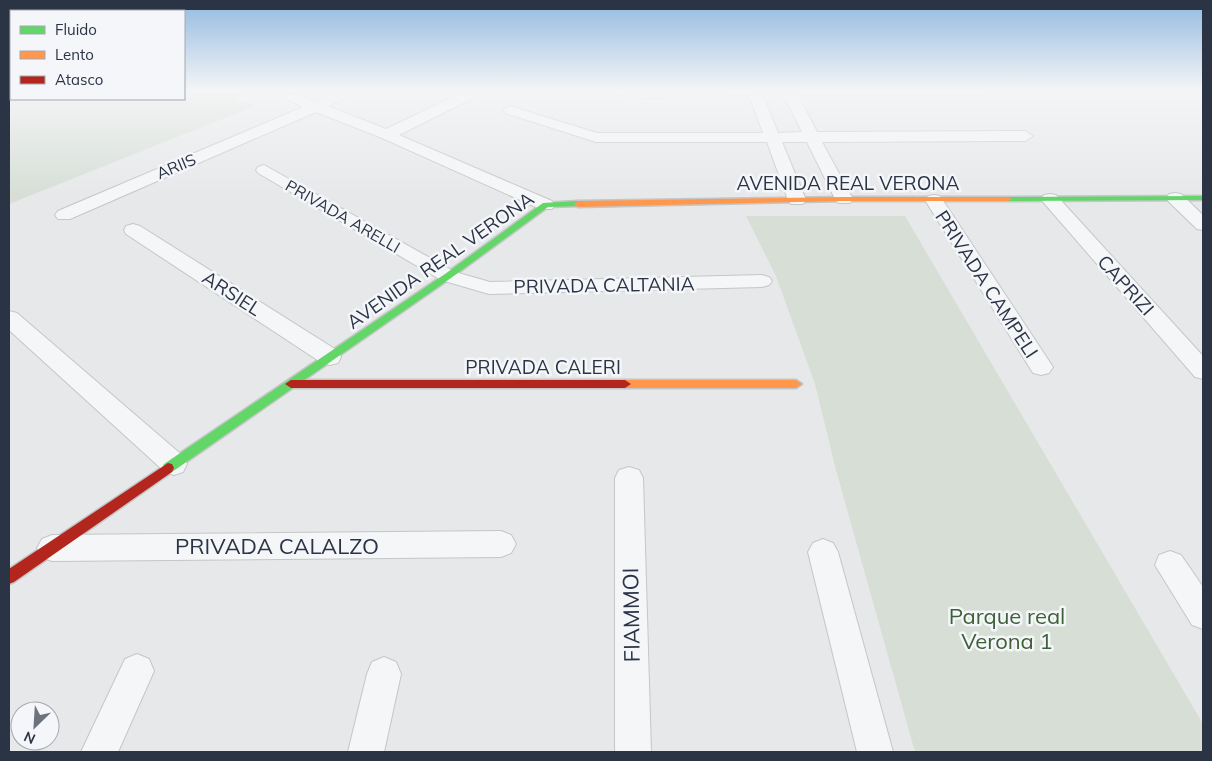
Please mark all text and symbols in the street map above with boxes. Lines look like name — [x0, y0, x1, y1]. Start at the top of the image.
legend — [10, 10, 185, 100]
text: Fluido — [55, 20, 97, 39]
text: Lento — [55, 45, 94, 64]
text: Atasco — [55, 70, 103, 89]
street label: ARIIS — [153, 149, 199, 183]
street label: AVENIDA REAL VERONA — [736, 171, 960, 195]
street label: PRIVADA ARELLI — [282, 175, 404, 257]
street label: AVENIDA REAL VERONA — [342, 186, 538, 334]
street label: PRIVADA CAMPELI — [930, 206, 1044, 362]
street label: CAPRIZI — [1093, 250, 1159, 320]
street label: ARSIEL — [198, 265, 266, 321]
street label: PRIVADA CALTANIA — [513, 271, 695, 299]
street label: PRIVADA CALERI — [465, 355, 621, 379]
street label: PRIVADA CALALZO — [175, 532, 379, 560]
street label: FIAMMOI — [616, 567, 646, 663]
park label: Parque real Verona 1 — [949, 602, 1065, 655]
north arrow — [10, 701, 60, 751]
text: N — [21, 727, 38, 748]

